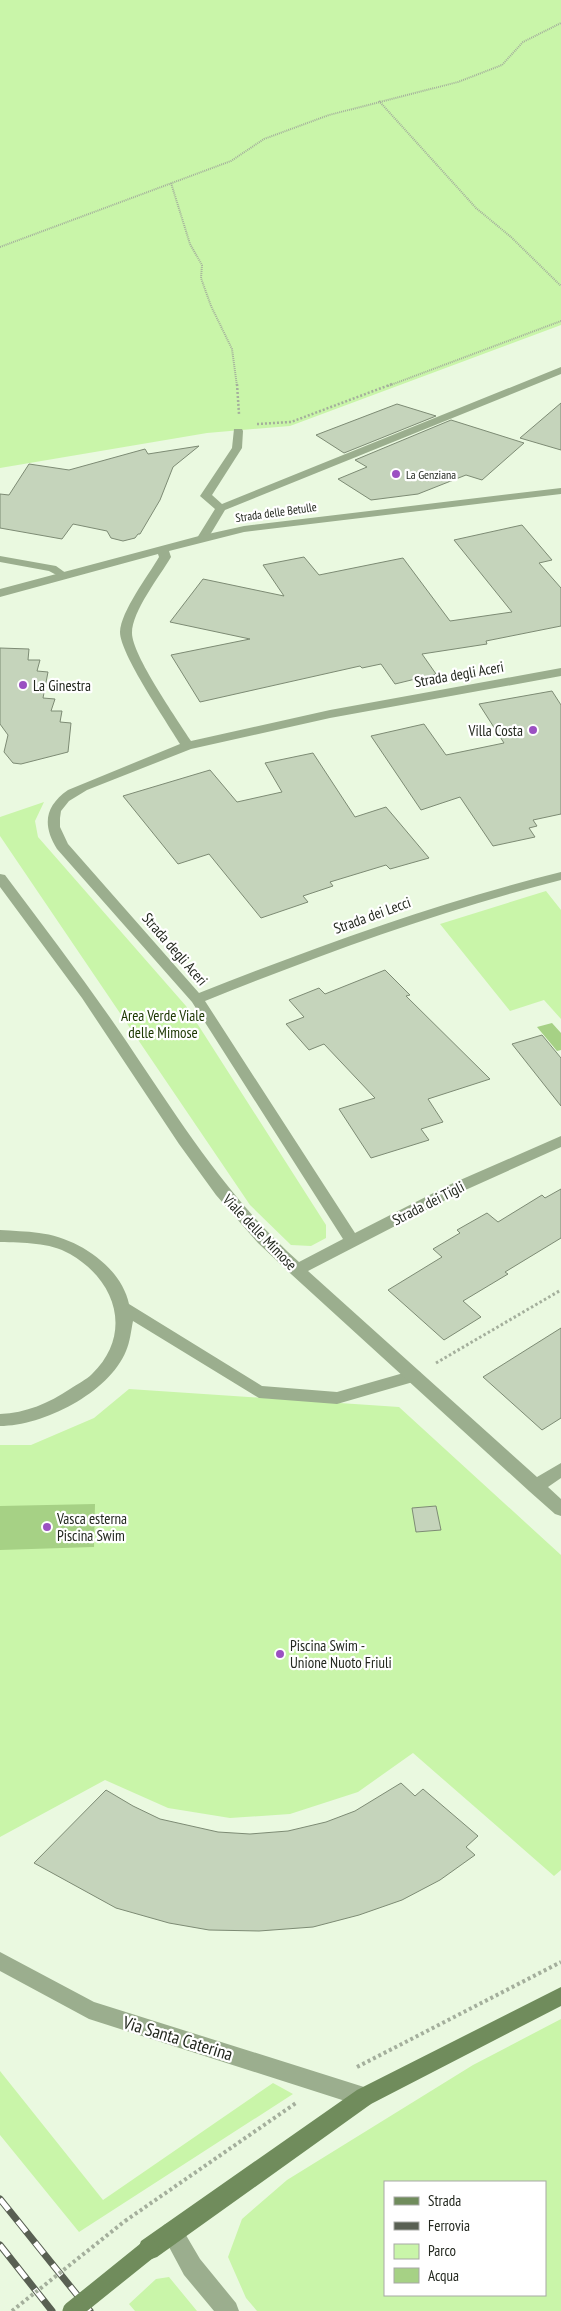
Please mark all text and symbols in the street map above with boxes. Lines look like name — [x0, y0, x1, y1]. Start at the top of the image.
place label: La Genziana — [406, 467, 456, 482]
marker: La Genziana — [390, 468, 402, 480]
street label: Strada delle Betulle — [234, 499, 318, 525]
street label: Strada degli Aceri — [413, 657, 505, 691]
place label: La Ginestra — [33, 676, 91, 695]
marker: La Ginestra — [17, 679, 29, 691]
place label: Villa Costa — [468, 721, 523, 740]
marker: Villa Costa — [527, 724, 539, 736]
street label: Strada dei Lecci — [331, 892, 413, 938]
street label: Strada degli Aceri — [138, 909, 212, 989]
park label: Area Verde Viale delle Mimose — [121, 1006, 205, 1042]
street label: Strada dei Tigli — [389, 1177, 467, 1229]
street label: Viale delle Mimose — [218, 1189, 301, 1274]
place label: Vasca esterna Piscina Swim — [56, 1509, 127, 1545]
marker: Vasca esterna Piscina Swim — [41, 1521, 53, 1533]
place label: Piscina Swim - Unione Nuoto Friuli — [290, 1636, 392, 1672]
marker: Piscina Swim - Unione Nuoto Friuli — [274, 1648, 286, 1660]
street label: Via Santa Caterina — [119, 2010, 236, 2066]
legend — [384, 2181, 546, 2296]
text: Strada — [428, 2191, 461, 2210]
text: Ferrovia — [428, 2216, 470, 2235]
text: Parco — [428, 2241, 456, 2260]
text: Acqua — [428, 2266, 459, 2285]

